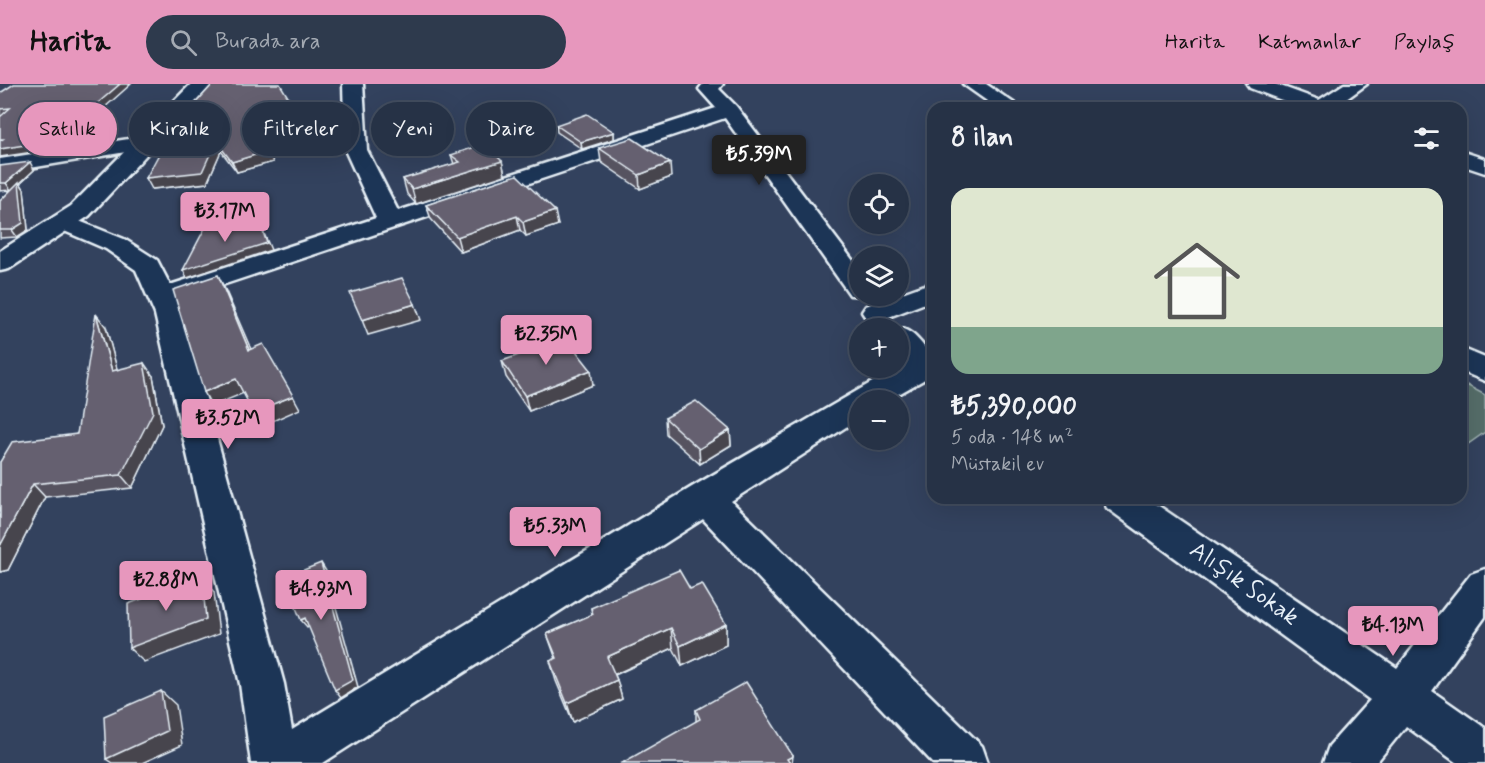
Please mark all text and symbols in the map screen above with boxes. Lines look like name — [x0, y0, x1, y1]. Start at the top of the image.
search box — [146, 15, 566, 69]
text: Harita — [30, 24, 110, 61]
icon: search — [167, 26, 200, 59]
text: Burada ara — [215, 28, 320, 56]
text: Harita — [1165, 28, 1225, 56]
text: Katmanlar — [1258, 28, 1361, 56]
text: Paylaş — [1394, 28, 1455, 56]
chip: Satılık — [18, 102, 117, 156]
chip: Kiralık — [129, 102, 230, 156]
chip: Filtreler — [242, 102, 359, 156]
chip: Yeni — [371, 102, 454, 156]
chip: Daire — [466, 102, 556, 156]
text: 8 ilan — [951, 121, 1013, 155]
icon: filters — [1410, 122, 1443, 155]
pin: ₺5.39M — [710, 135, 808, 186]
text: ₺5.39M — [726, 141, 792, 168]
map controls — [849, 174, 909, 450]
button: locate — [849, 174, 909, 234]
pin: ₺3.17M — [176, 192, 274, 243]
text: ₺3.17M — [194, 198, 256, 225]
icon: home — [1143, 227, 1251, 335]
button: layers — [849, 246, 909, 306]
pin: ₺2.35M — [497, 315, 595, 366]
button: + — [849, 318, 909, 378]
text: ₺2.35M — [515, 321, 577, 348]
button: − — [849, 390, 909, 450]
text: ₺5,390,000 — [951, 390, 1077, 424]
pin: ₺3.52M — [179, 399, 277, 450]
text: ₺3.52M — [196, 405, 260, 432]
text: 5 oda · 148 m² — [951, 424, 1073, 451]
text: Müstakil ev — [951, 451, 1044, 478]
pin: ₺5.33M — [506, 507, 604, 558]
text: ₺5.33M — [524, 513, 586, 540]
street label: Alışık Sokak — [1183, 535, 1305, 633]
pin: ₺2.88M — [117, 561, 215, 612]
text: ₺2.88M — [133, 567, 199, 594]
pin: ₺4.93M — [272, 570, 370, 621]
text: ₺4.93M — [289, 576, 353, 603]
pin: ₺4.13M — [1344, 606, 1442, 657]
text: ₺4.13M — [1362, 612, 1424, 639]

